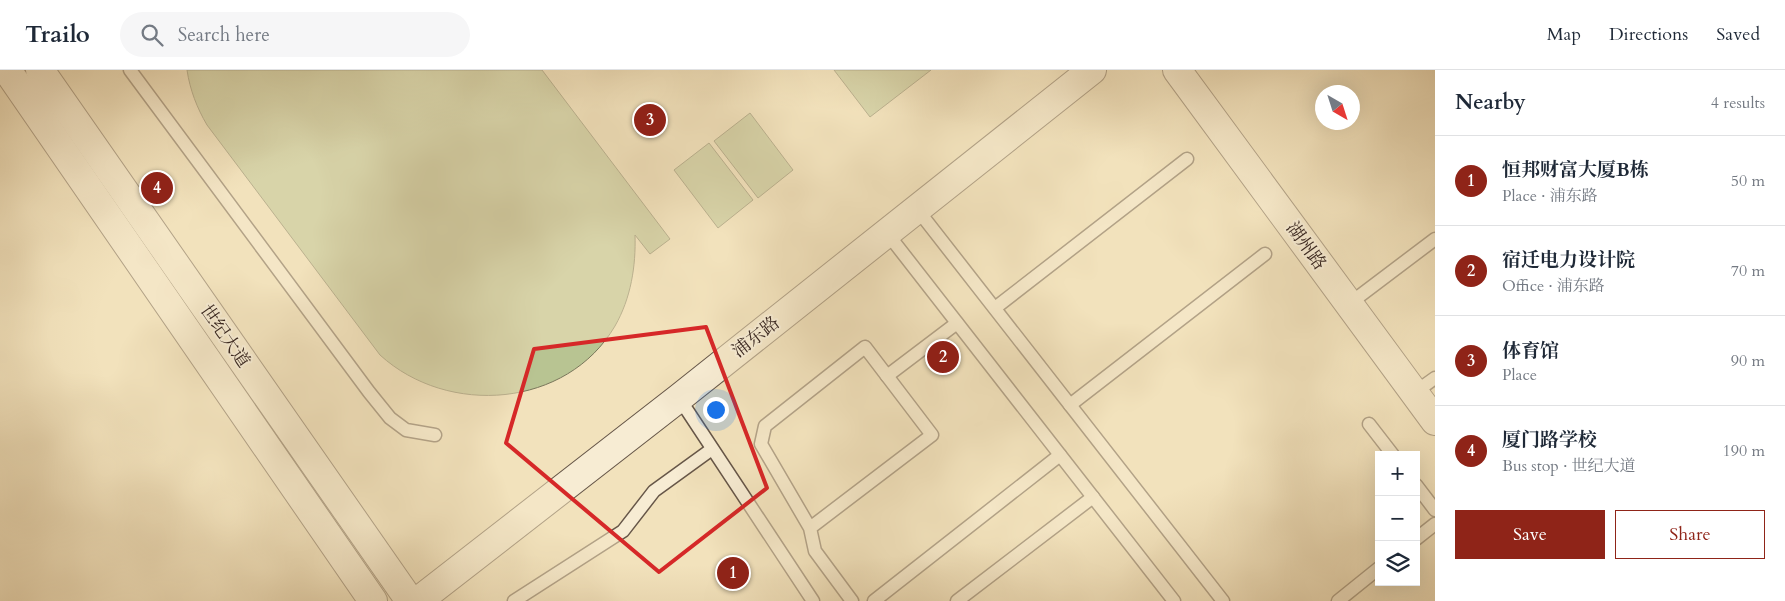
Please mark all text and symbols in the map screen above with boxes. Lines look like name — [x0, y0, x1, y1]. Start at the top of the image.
search box — [120, 12, 470, 57]
text: Trailo — [25, 18, 90, 51]
icon: search — [138, 21, 166, 49]
text: Search here — [178, 22, 270, 48]
text: Map — [1547, 22, 1581, 47]
text: Directions — [1609, 22, 1688, 47]
text: Saved — [1716, 22, 1760, 47]
north arrow — [1315, 85, 1360, 130]
text: Nearby — [1455, 88, 1526, 117]
text: 4 results — [1711, 92, 1765, 114]
pin: 3 — [634, 101, 666, 139]
text: 恒邦财富大厦B栋 — [1502, 157, 1649, 183]
pin: 4 — [141, 169, 173, 207]
text: 1 — [1467, 170, 1475, 192]
text: 50 m — [1731, 170, 1765, 192]
text: Place · 浦东路 — [1502, 185, 1598, 207]
street label: 湖州路 — [1280, 217, 1332, 275]
text: 宿迁电力设计院 — [1502, 247, 1635, 273]
text: 2 — [1467, 260, 1475, 282]
text: 70 m — [1731, 260, 1765, 282]
text: Office · 浦东路 — [1502, 275, 1605, 297]
street label: 世纪大道 — [194, 299, 256, 373]
street label: 浦东路 — [727, 311, 785, 363]
pin: 2 — [927, 338, 959, 376]
text: 体育馆 — [1502, 338, 1559, 364]
text: 3 — [1467, 350, 1475, 372]
text: 90 m — [1731, 350, 1765, 372]
text: Place — [1502, 364, 1537, 386]
your location — [703, 397, 729, 423]
text: 厦门路学校 — [1502, 427, 1597, 453]
text: 4 — [1467, 440, 1475, 462]
text: 190 m — [1723, 440, 1765, 462]
map controls — [1375, 451, 1420, 586]
button: + — [1375, 451, 1420, 496]
text: Bus stop · 世纪大道 — [1502, 455, 1636, 477]
button: − — [1375, 496, 1420, 541]
button: Save — [1455, 510, 1605, 559]
button: Share — [1615, 510, 1765, 559]
button: layers — [1375, 541, 1420, 586]
pin: 1 — [717, 554, 749, 592]

